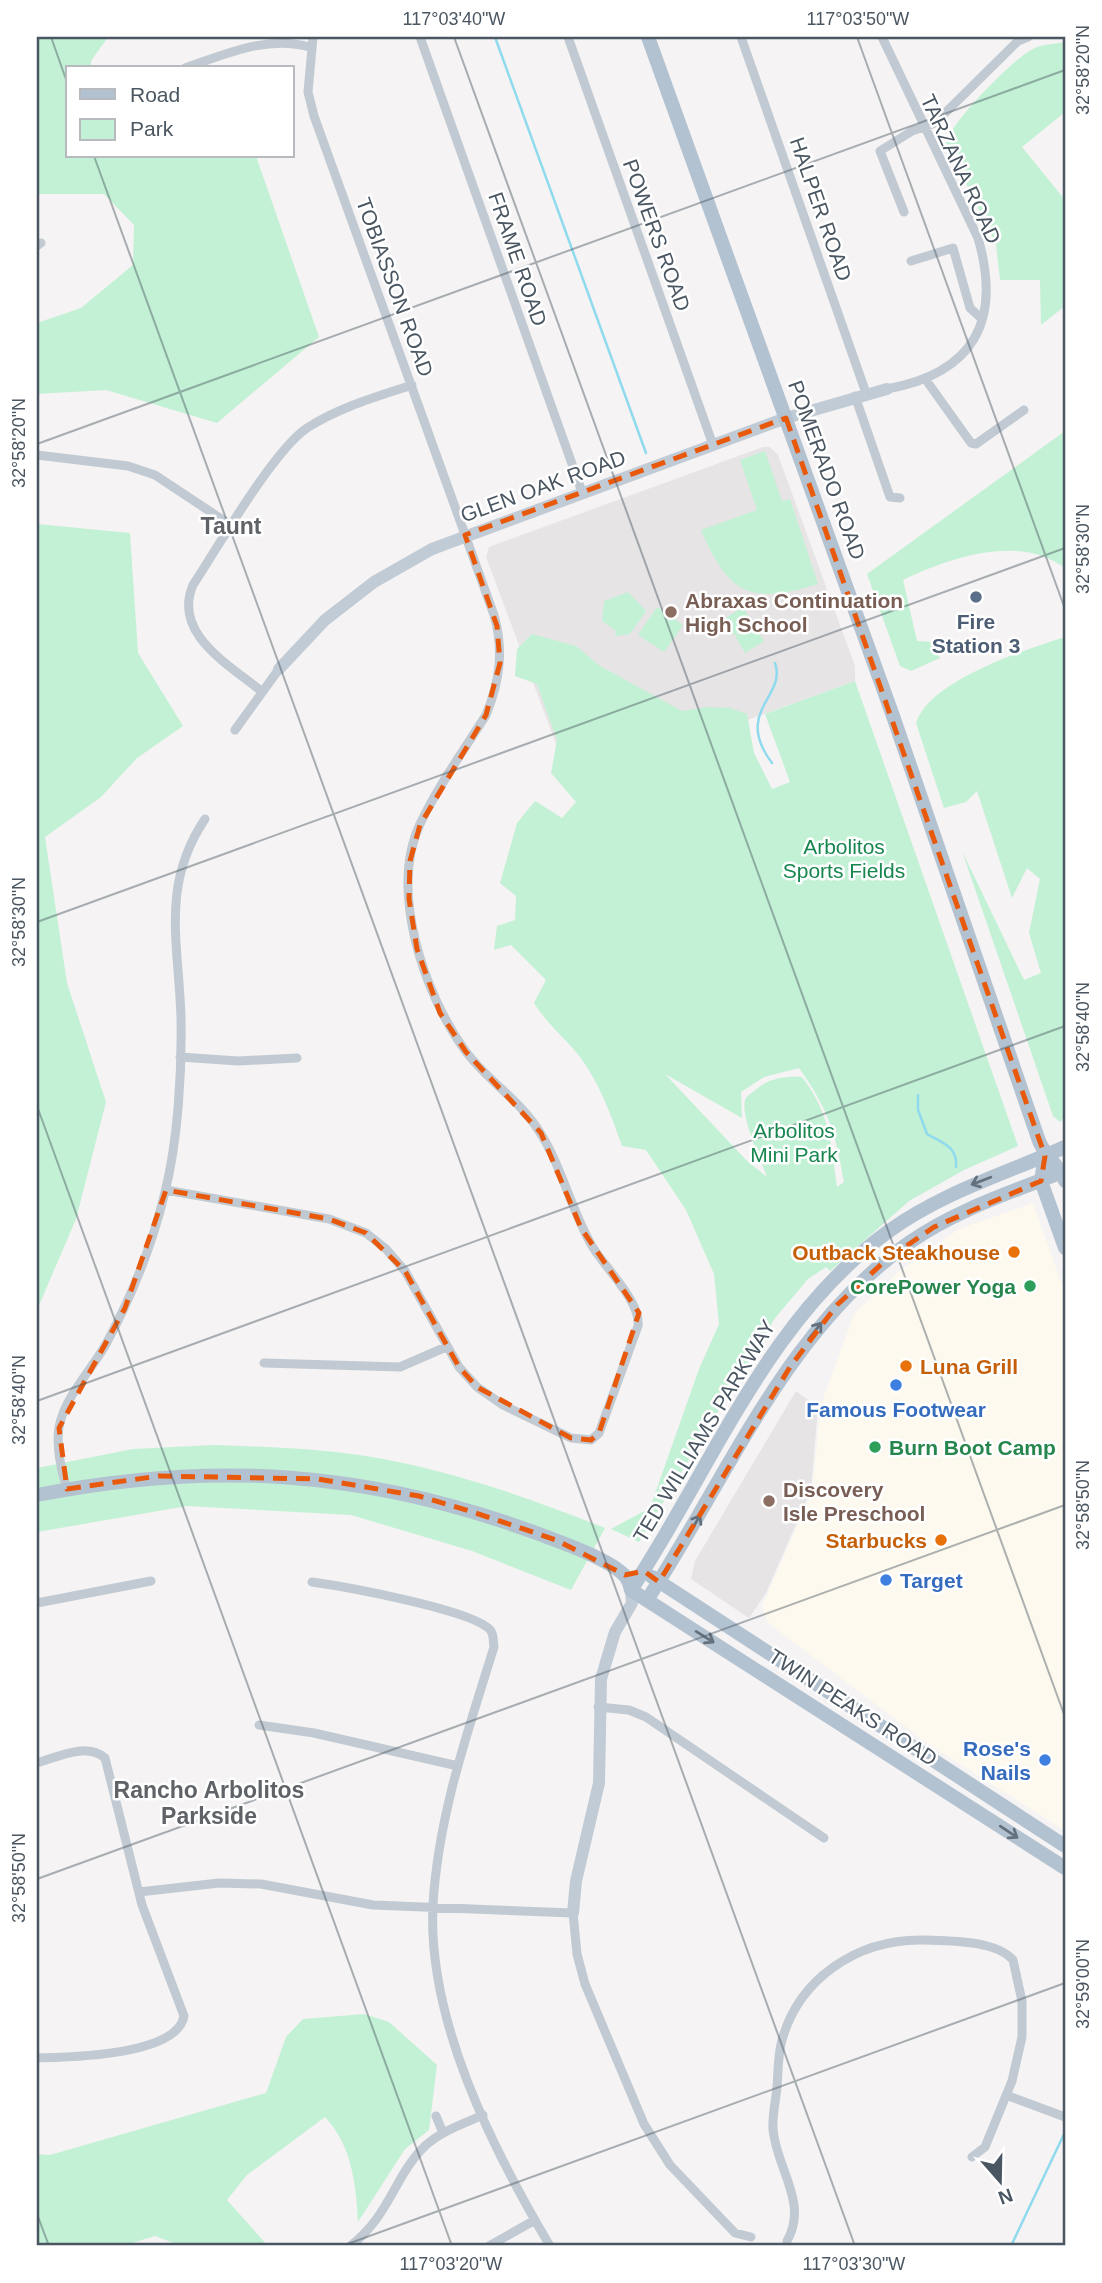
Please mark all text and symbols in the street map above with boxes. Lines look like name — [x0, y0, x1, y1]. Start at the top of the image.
text: 117°03'40"W — [403, 9, 505, 29]
text: 117°03'50"W — [807, 9, 909, 29]
text: 32°58'20"N — [1073, 25, 1093, 115]
legend — [66, 66, 294, 158]
text: Road — [130, 83, 180, 106]
street label: TARZANA ROAD — [916, 91, 1006, 247]
text: Park — [130, 117, 174, 140]
street label: HALPER ROAD — [786, 134, 856, 284]
street label: POWERS ROAD — [619, 156, 695, 314]
street label: FRAME ROAD — [484, 189, 552, 329]
street label: TOBIASSON ROAD — [352, 194, 438, 380]
street label: POMERADO ROAD — [784, 377, 870, 563]
text: 32°58'20"N — [9, 398, 29, 488]
street label: GLEN OAK ROAD — [457, 445, 629, 527]
text: 32°58'30"N — [1073, 504, 1093, 594]
district label: Taunt — [201, 513, 262, 539]
place label: Abraxas Continuation High School — [685, 589, 903, 636]
marker: Fire Station 3 — [968, 589, 984, 605]
marker: Abraxas Continuation High School — [663, 604, 679, 620]
place label: Fire Station 3 — [932, 610, 1020, 657]
park label: Arbolitos Sports Fields — [783, 835, 905, 882]
text: 32°58'30"N — [9, 877, 29, 967]
text: 32°58'40"N — [1073, 982, 1093, 1072]
park label: Arbolitos Mini Park — [750, 1119, 838, 1166]
one-way arrow — [971, 1175, 993, 1188]
place label: Outback Steakhouse — [792, 1241, 1000, 1264]
marker: Outback Steakhouse — [1006, 1244, 1022, 1260]
place label: CorePower Yoga — [850, 1275, 1016, 1298]
marker: CorePower Yoga — [1022, 1278, 1038, 1294]
street label: TED WILLIAMS PARKWAY — [628, 1316, 780, 1546]
one-way arrow — [808, 1322, 823, 1340]
text: 32°58'40"N — [9, 1355, 29, 1445]
place label: Luna Grill — [920, 1355, 1018, 1378]
marker: Luna Grill — [898, 1358, 914, 1374]
marker: Famous Footwear — [888, 1377, 904, 1393]
place label: Famous Footwear — [806, 1398, 986, 1421]
place label: Burn Boot Camp — [889, 1436, 1056, 1459]
marker: Burn Boot Camp — [867, 1439, 883, 1455]
text: 32°58'50"N — [1073, 1460, 1093, 1550]
place label: Discovery Isle Preschool — [783, 1478, 925, 1525]
marker: Discovery Isle Preschool — [761, 1493, 777, 1509]
one-way arrow — [688, 1514, 702, 1534]
place label: Starbucks — [825, 1529, 927, 1552]
marker: Starbucks — [933, 1532, 949, 1548]
place label: Target — [900, 1569, 963, 1592]
marker: Target — [878, 1572, 894, 1588]
one-way arrow — [694, 1630, 714, 1644]
street label: TWIN PEAKS ROAD — [765, 1644, 941, 1770]
place label: Rose's Nails — [963, 1737, 1031, 1784]
marker: Rose's Nails — [1037, 1752, 1053, 1768]
district label: Rancho Arbolitos Parkside — [114, 1777, 304, 1829]
one-way arrow — [999, 1825, 1018, 1839]
text: 32°58'50"N — [9, 1833, 29, 1923]
text: 32°59'00"N — [1073, 1939, 1093, 2029]
north arrow — [965, 2146, 1036, 2216]
text: N — [996, 2184, 1016, 2209]
text: 117°03'20"W — [400, 2254, 502, 2274]
text: 117°03'30"W — [803, 2254, 905, 2274]

